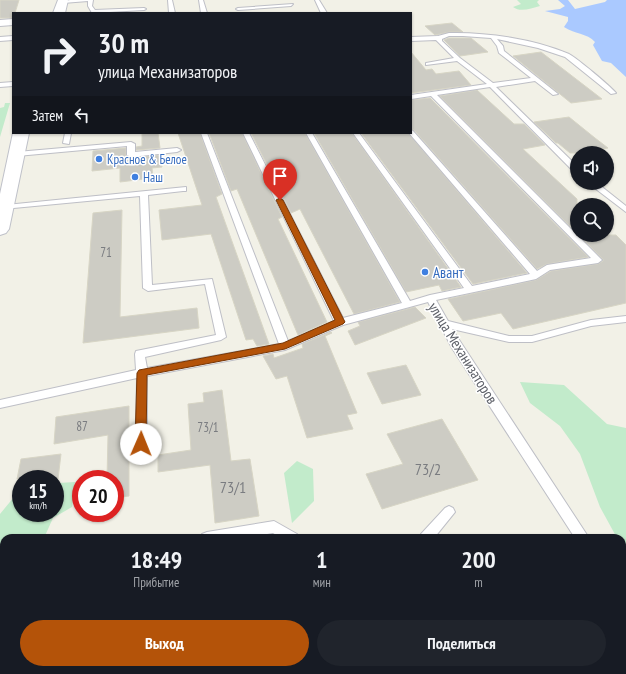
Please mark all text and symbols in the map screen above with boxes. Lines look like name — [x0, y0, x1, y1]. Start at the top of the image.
text: 30 m — [98, 24, 149, 61]
icon: right — [32, 28, 84, 80]
text: улица Механизаторов — [98, 60, 237, 83]
icon: left — [71, 104, 93, 126]
text: Затем — [32, 106, 63, 125]
map controls — [570, 146, 614, 242]
button: sound — [570, 146, 614, 190]
place label: Красное & Белое — [107, 151, 187, 168]
marker: Красное & Белое — [94, 154, 104, 164]
pin — [263, 159, 297, 200]
icon: arrive — [269, 165, 291, 187]
place label: Наш — [143, 169, 163, 186]
marker: Наш — [130, 172, 140, 182]
button: search — [570, 198, 614, 242]
house number: 71 — [100, 244, 112, 261]
place label: Авант — [433, 263, 464, 282]
marker: Авант — [420, 267, 430, 277]
street label: улица Механизаторов — [424, 299, 502, 407]
house number: 87 — [76, 418, 88, 435]
house number: 73/1 — [197, 419, 219, 436]
position arrow — [120, 423, 162, 465]
house number: 73/2 — [415, 459, 441, 479]
speed limit sign: 20 — [72, 470, 124, 522]
house number: 73/1 — [220, 477, 246, 497]
text: 15 — [28, 478, 48, 504]
text: km/h — [29, 499, 47, 512]
text: 18:49 — [130, 544, 182, 575]
text: 1 — [316, 544, 327, 575]
text: 200 — [461, 544, 496, 575]
text: Прибытие — [133, 574, 179, 591]
text: мин — [313, 574, 331, 591]
text: m — [474, 574, 483, 591]
button: Выход — [20, 620, 309, 666]
button: Поделиться — [317, 620, 606, 666]

